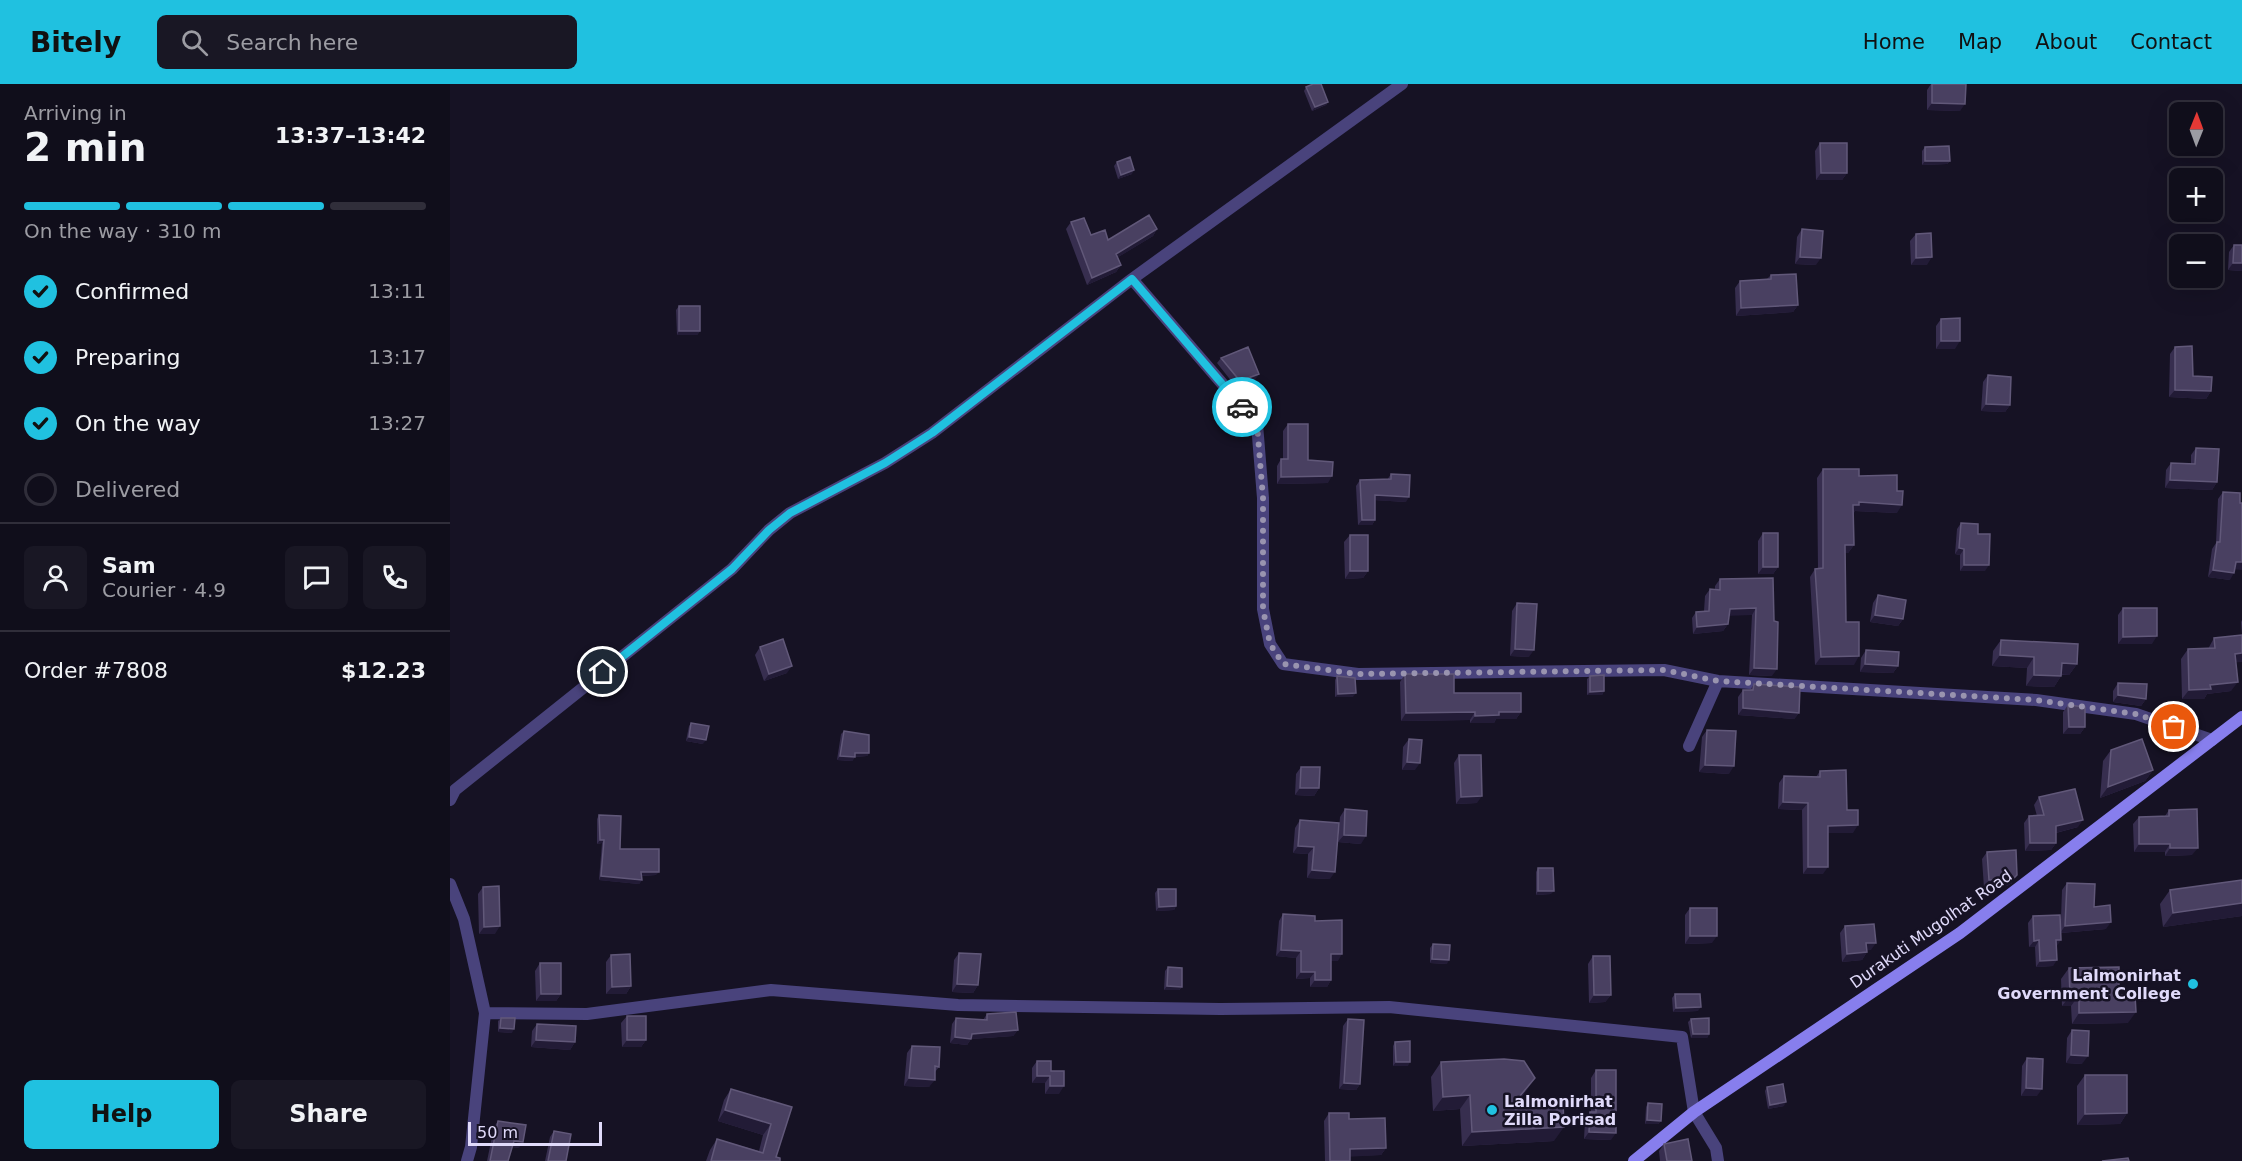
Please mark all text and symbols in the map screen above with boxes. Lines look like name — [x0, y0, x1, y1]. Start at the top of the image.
search box — [157, 15, 577, 69]
text: Bitely — [30, 26, 121, 59]
icon: search — [178, 26, 211, 59]
text: Search here — [226, 30, 358, 55]
text: Home — [1863, 30, 1925, 54]
text: Map — [1958, 30, 2002, 54]
text: About — [2035, 30, 2097, 54]
text: Contact — [2130, 30, 2212, 54]
text: Arriving in — [24, 101, 127, 125]
north arrow — [2169, 102, 2223, 156]
map controls — [2169, 102, 2223, 288]
text: 13:37–13:42 — [275, 123, 426, 148]
text: 2 min — [24, 125, 146, 170]
button: + — [2169, 168, 2223, 222]
text: On the way · 310 m — [24, 219, 222, 243]
button: − — [2169, 234, 2223, 288]
icon: check — [24, 275, 57, 308]
text: Confirmed — [75, 279, 189, 304]
text: 13:11 — [368, 279, 426, 303]
icon: check — [24, 341, 57, 374]
text: Preparing — [75, 345, 181, 370]
text: 13:17 — [368, 345, 426, 369]
courier — [1212, 377, 1272, 437]
icon: car — [1226, 391, 1259, 424]
icon: check — [24, 407, 57, 440]
text: On the way — [75, 411, 201, 436]
text: 13:27 — [368, 411, 426, 435]
text: Delivered — [75, 477, 180, 502]
button: person — [24, 546, 87, 609]
button: chat — [285, 546, 348, 609]
button: phone — [363, 546, 426, 609]
text: Sam — [102, 553, 156, 578]
text: Courier · 4.9 — [102, 578, 226, 602]
pin — [577, 646, 628, 697]
icon: home — [586, 655, 619, 688]
text: Order #7808 — [24, 658, 168, 683]
text: $12.23 — [341, 658, 426, 683]
pin — [2148, 701, 2199, 752]
icon: bag — [2157, 710, 2190, 743]
street label: Durakuti Mugolhat Road — [1846, 866, 2016, 992]
place label: Lalmonirhat Government College — [1997, 966, 2181, 1003]
marker: Lalmonirhat Government College — [2186, 977, 2200, 991]
button: Help — [24, 1080, 219, 1149]
button: Share — [231, 1080, 426, 1149]
place label: Lalmonirhat Zilla Porisad — [1504, 1092, 1616, 1129]
marker: Lalmonirhat Zilla Porisad — [1485, 1103, 1499, 1117]
scale bar — [468, 1119, 602, 1146]
text: 50 m — [477, 1123, 518, 1142]

